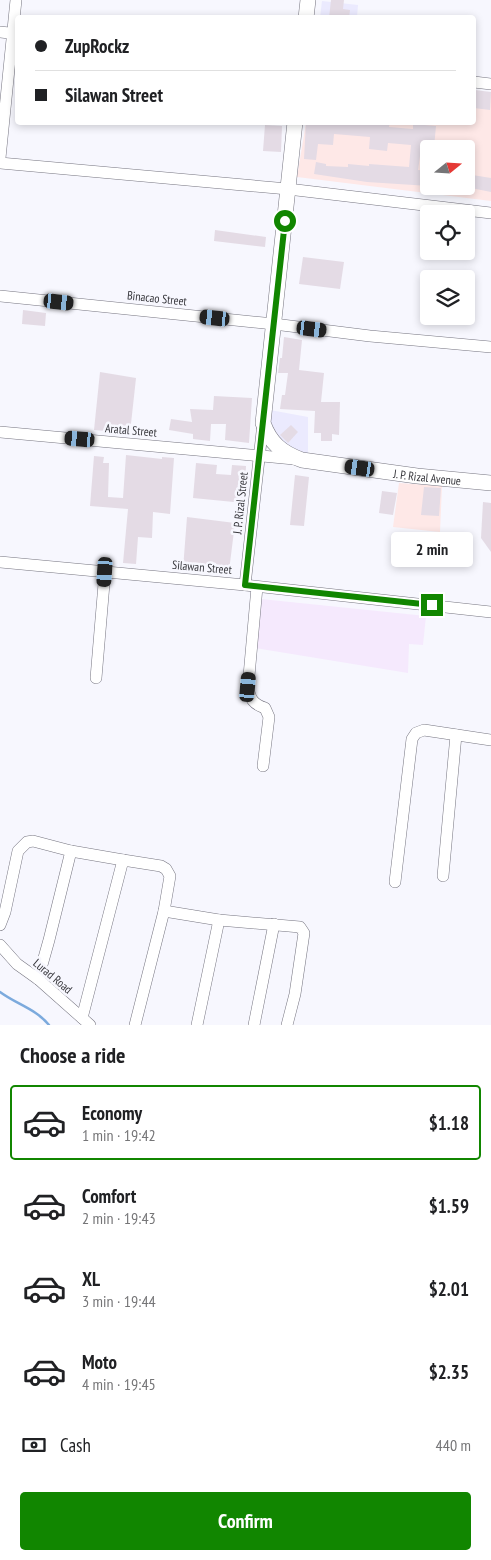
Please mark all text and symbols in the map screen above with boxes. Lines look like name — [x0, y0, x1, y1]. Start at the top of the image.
text: ZupRockz — [65, 34, 129, 58]
text: Silawan Street — [65, 83, 163, 107]
north arrow — [420, 140, 475, 195]
map controls — [420, 140, 475, 325]
button: locate — [420, 205, 475, 260]
route start — [274, 210, 296, 232]
button: layers — [420, 270, 475, 325]
street label: Binacao Street — [126, 287, 188, 309]
car — [43, 293, 74, 311]
car — [199, 309, 230, 327]
car — [296, 320, 327, 338]
street label: Aratal Street — [104, 420, 158, 440]
car — [64, 430, 95, 448]
car — [344, 458, 375, 478]
street label: J. P. Rizal Avenue — [392, 465, 462, 488]
street label: J. P. Rizal Street — [229, 470, 251, 536]
callout: 2 min — [391, 532, 473, 568]
text: 2 min — [416, 539, 448, 559]
car — [96, 557, 113, 587]
street label: Silawan Street — [172, 557, 233, 577]
route end — [421, 594, 443, 616]
car — [239, 671, 256, 703]
street label: Lurad Road — [30, 955, 76, 997]
text: Choose a ride — [20, 1041, 125, 1069]
icon: car — [22, 1100, 67, 1145]
text: Economy — [82, 1101, 142, 1125]
text: $1.18 — [429, 1111, 469, 1135]
text: 1 min · 19:42 — [82, 1125, 156, 1145]
icon: car — [22, 1183, 67, 1228]
text: Comfort — [82, 1184, 136, 1208]
text: $1.59 — [429, 1194, 469, 1218]
text: 2 min · 19:43 — [82, 1208, 156, 1228]
icon: car — [22, 1266, 67, 1311]
text: XL — [82, 1267, 100, 1291]
text: $2.01 — [429, 1277, 469, 1301]
text: 3 min · 19:44 — [82, 1291, 156, 1311]
icon: car — [22, 1349, 67, 1394]
text: Moto — [82, 1350, 117, 1374]
text: $2.35 — [429, 1360, 469, 1384]
text: 4 min · 19:45 — [82, 1374, 156, 1394]
icon: cash — [20, 1431, 48, 1459]
text: Cash — [60, 1433, 91, 1457]
text: 440 m — [436, 1435, 471, 1455]
button: Confirm — [20, 1492, 471, 1550]

